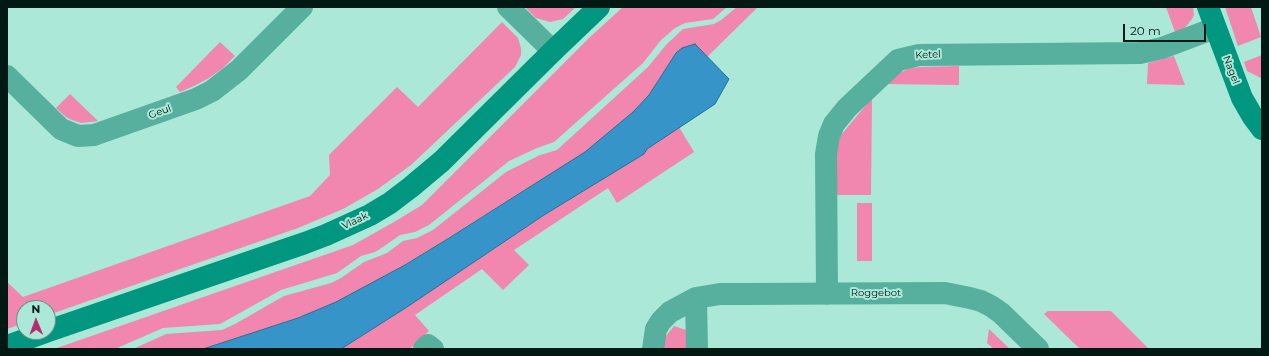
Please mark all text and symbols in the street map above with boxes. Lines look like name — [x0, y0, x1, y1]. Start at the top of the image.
scale bar — [1125, 16, 1208, 42]
text: 20 m — [1130, 23, 1161, 38]
street label: Ketel — [915, 48, 941, 62]
street label: Nagel — [1220, 54, 1242, 86]
street label: Geul — [147, 102, 173, 122]
street label: Vlaak — [340, 210, 370, 232]
street label: Roggebot — [851, 287, 901, 299]
north arrow — [16, 300, 56, 340]
text: N — [31, 302, 40, 316]

